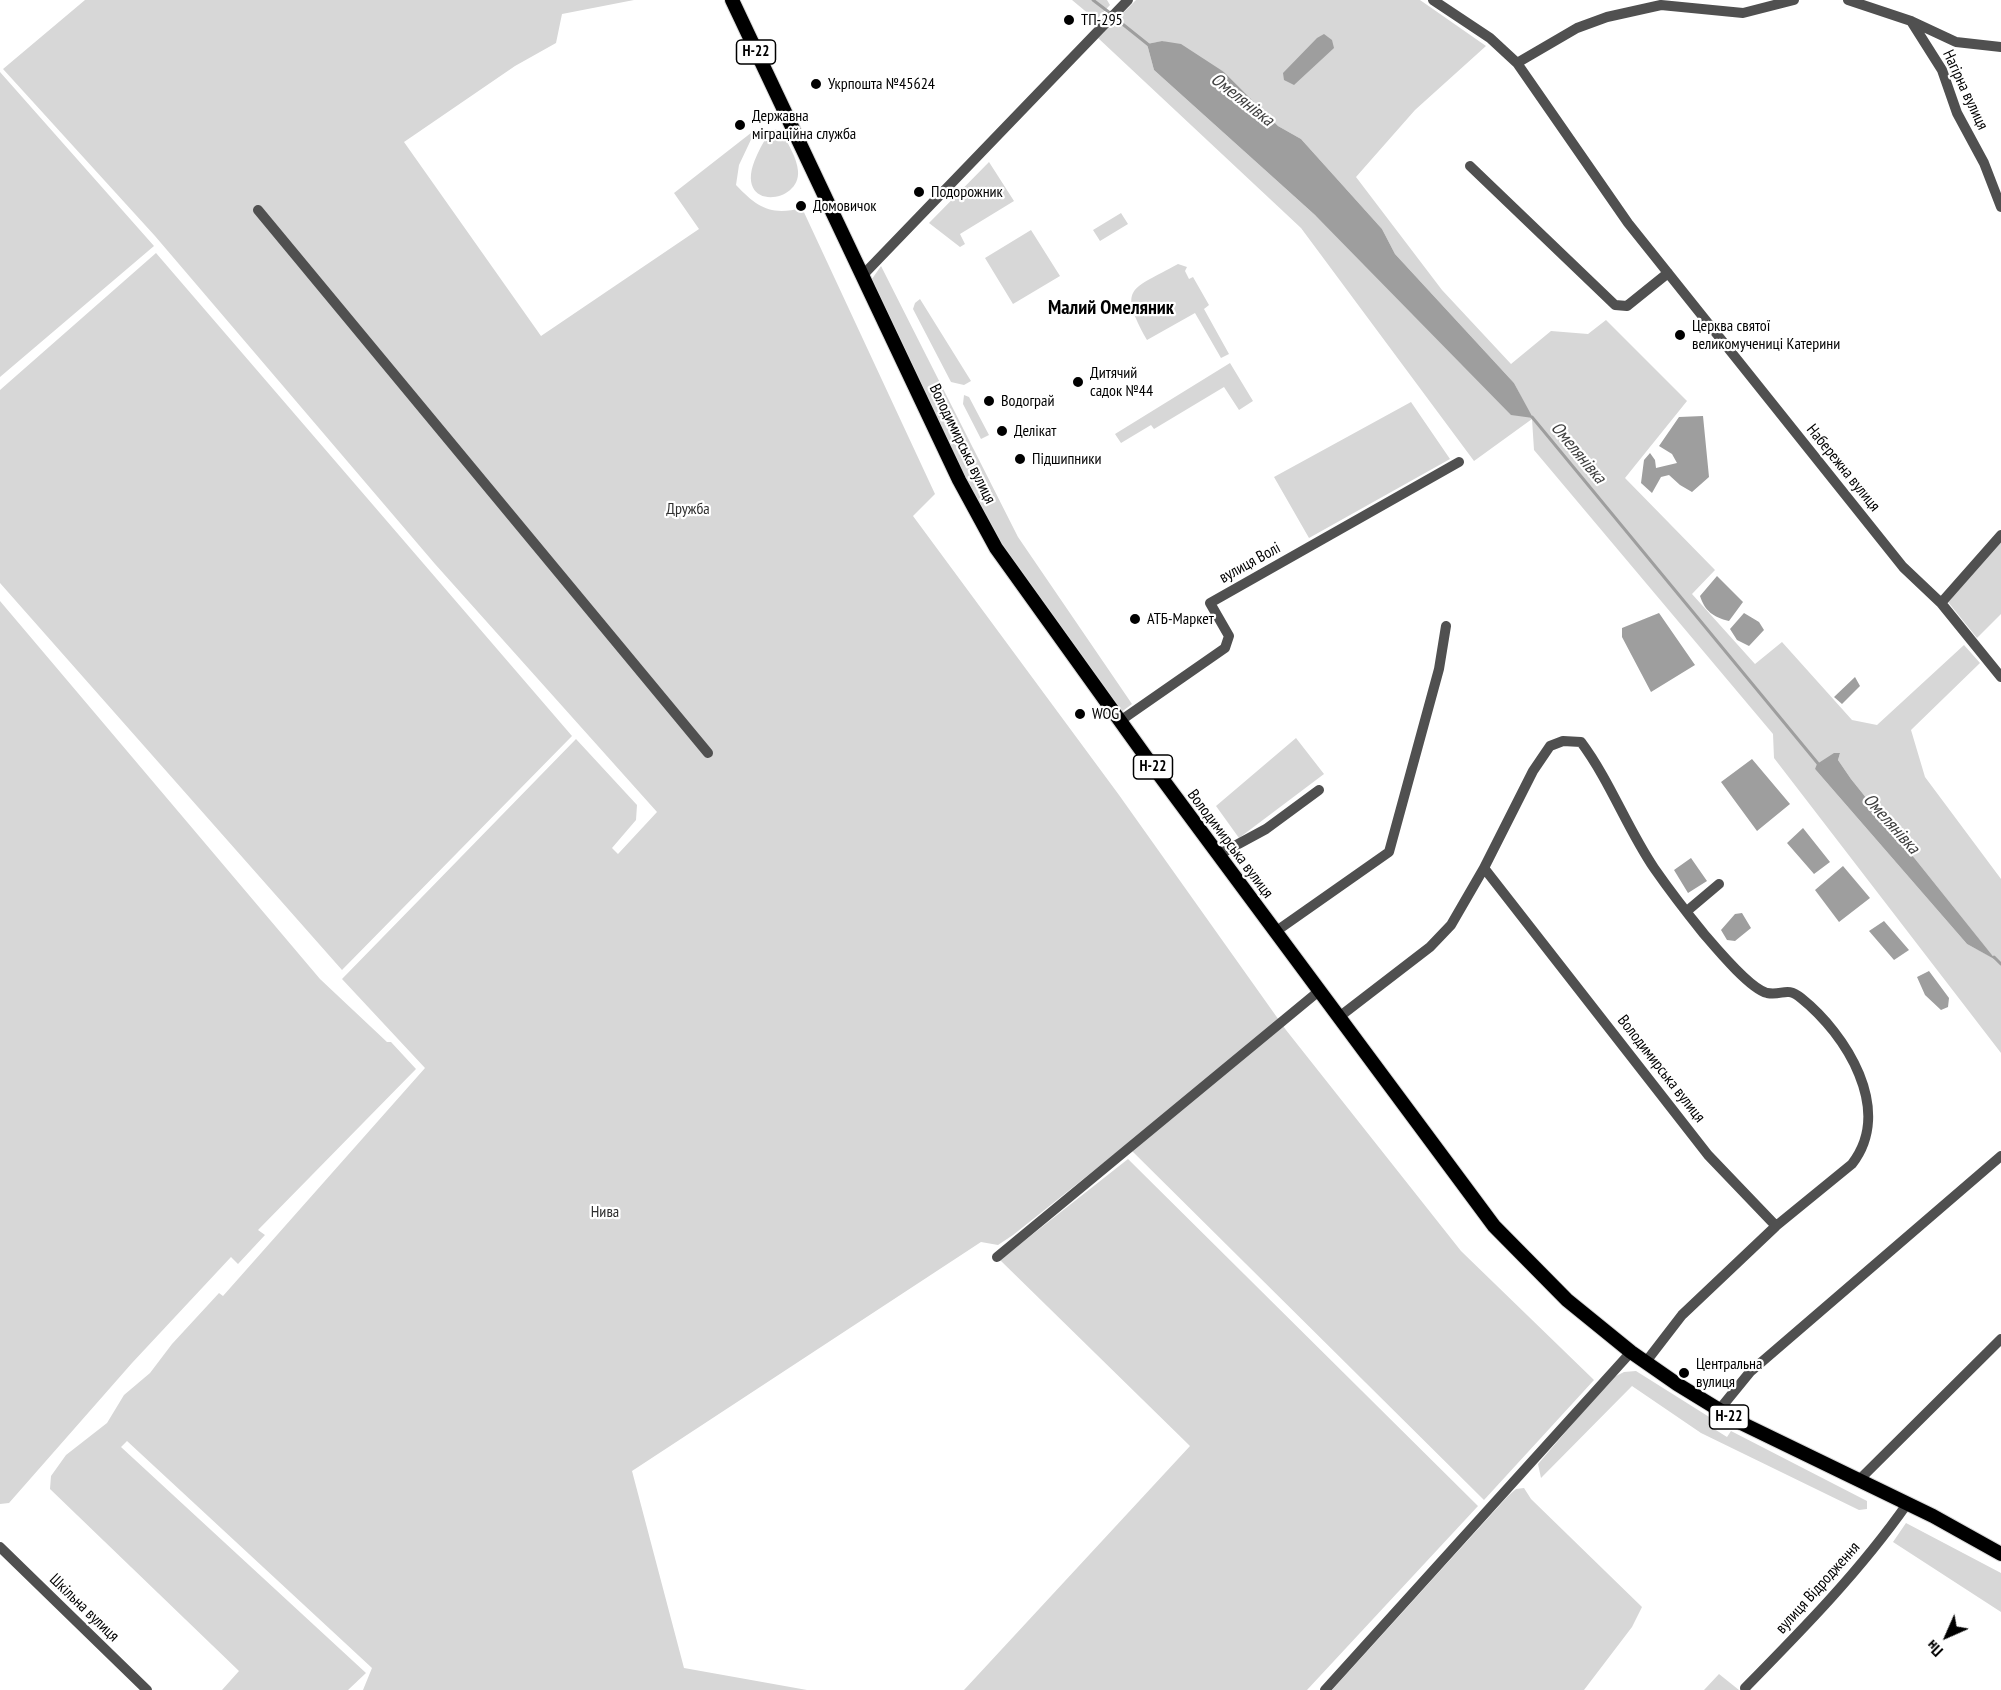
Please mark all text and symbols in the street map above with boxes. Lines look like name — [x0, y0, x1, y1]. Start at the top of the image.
place label: ТП-295 — [1081, 10, 1123, 30]
marker: ТП-295 — [1062, 13, 1076, 27]
road number: Н-22 — [736, 40, 776, 64]
street label: Нагірна вулиця — [1938, 47, 1992, 133]
water label: Омелянівка — [1206, 69, 1278, 131]
place label: Укрпошта №45624 — [828, 74, 935, 94]
marker: Укрпошта №45624 — [809, 77, 823, 91]
place label: Державна міграційна служба — [752, 106, 856, 144]
marker: Державна міграційна служба — [733, 118, 747, 132]
place label: Подорожник — [931, 182, 1003, 202]
marker: Подорожник — [912, 185, 926, 199]
place label: Домовичок — [813, 196, 876, 216]
marker: Домовичок — [794, 199, 808, 213]
district label: Малий Омеляник — [1048, 296, 1174, 320]
place label: Церква святої великомучениці Катерини — [1692, 316, 1840, 354]
marker: Церква святої великомучениці Катерини — [1673, 328, 1687, 342]
place label: Дитячий садок №44 — [1090, 363, 1153, 401]
marker: Дитячий садок №44 — [1071, 375, 1085, 389]
street label: Володимирська вулиця — [925, 381, 999, 507]
place label: Водограй — [1001, 391, 1055, 411]
marker: Водограй — [982, 394, 996, 408]
water label: Омелянівка — [1546, 418, 1610, 488]
place label: Делікат — [1014, 421, 1056, 441]
street label: Набережна вулиця — [1802, 421, 1884, 515]
marker: Делікат — [995, 424, 1009, 438]
place label: Підшипники — [1032, 449, 1102, 469]
marker: Підшипники — [1013, 452, 1027, 466]
park label: Дружба — [666, 499, 710, 519]
street label: вулиця Волі — [1216, 538, 1284, 588]
place label: АТБ-Маркет — [1147, 609, 1214, 629]
marker: АТБ-Маркет — [1128, 612, 1142, 626]
place label: WOG — [1092, 704, 1119, 724]
marker: WOG — [1073, 707, 1087, 721]
road number: Н-22 — [1134, 755, 1172, 779]
street label: Володимирська вулиця — [1183, 786, 1277, 902]
water label: Омелянівка — [1858, 789, 1924, 859]
street label: Володимирська вулиця — [1613, 1011, 1709, 1127]
park label: Нива — [591, 1202, 619, 1222]
place label: Центральна вулиця — [1696, 1354, 1762, 1392]
marker: Центральна вулиця — [1677, 1366, 1691, 1380]
road number: Н-22 — [1710, 1405, 1748, 1429]
street label: вулиця Відродження — [1772, 1538, 1864, 1638]
street label: Шкільна вулиця — [45, 1570, 123, 1646]
north arrow — [1917, 1606, 1977, 1666]
text: Пн — [1922, 1636, 1947, 1661]

